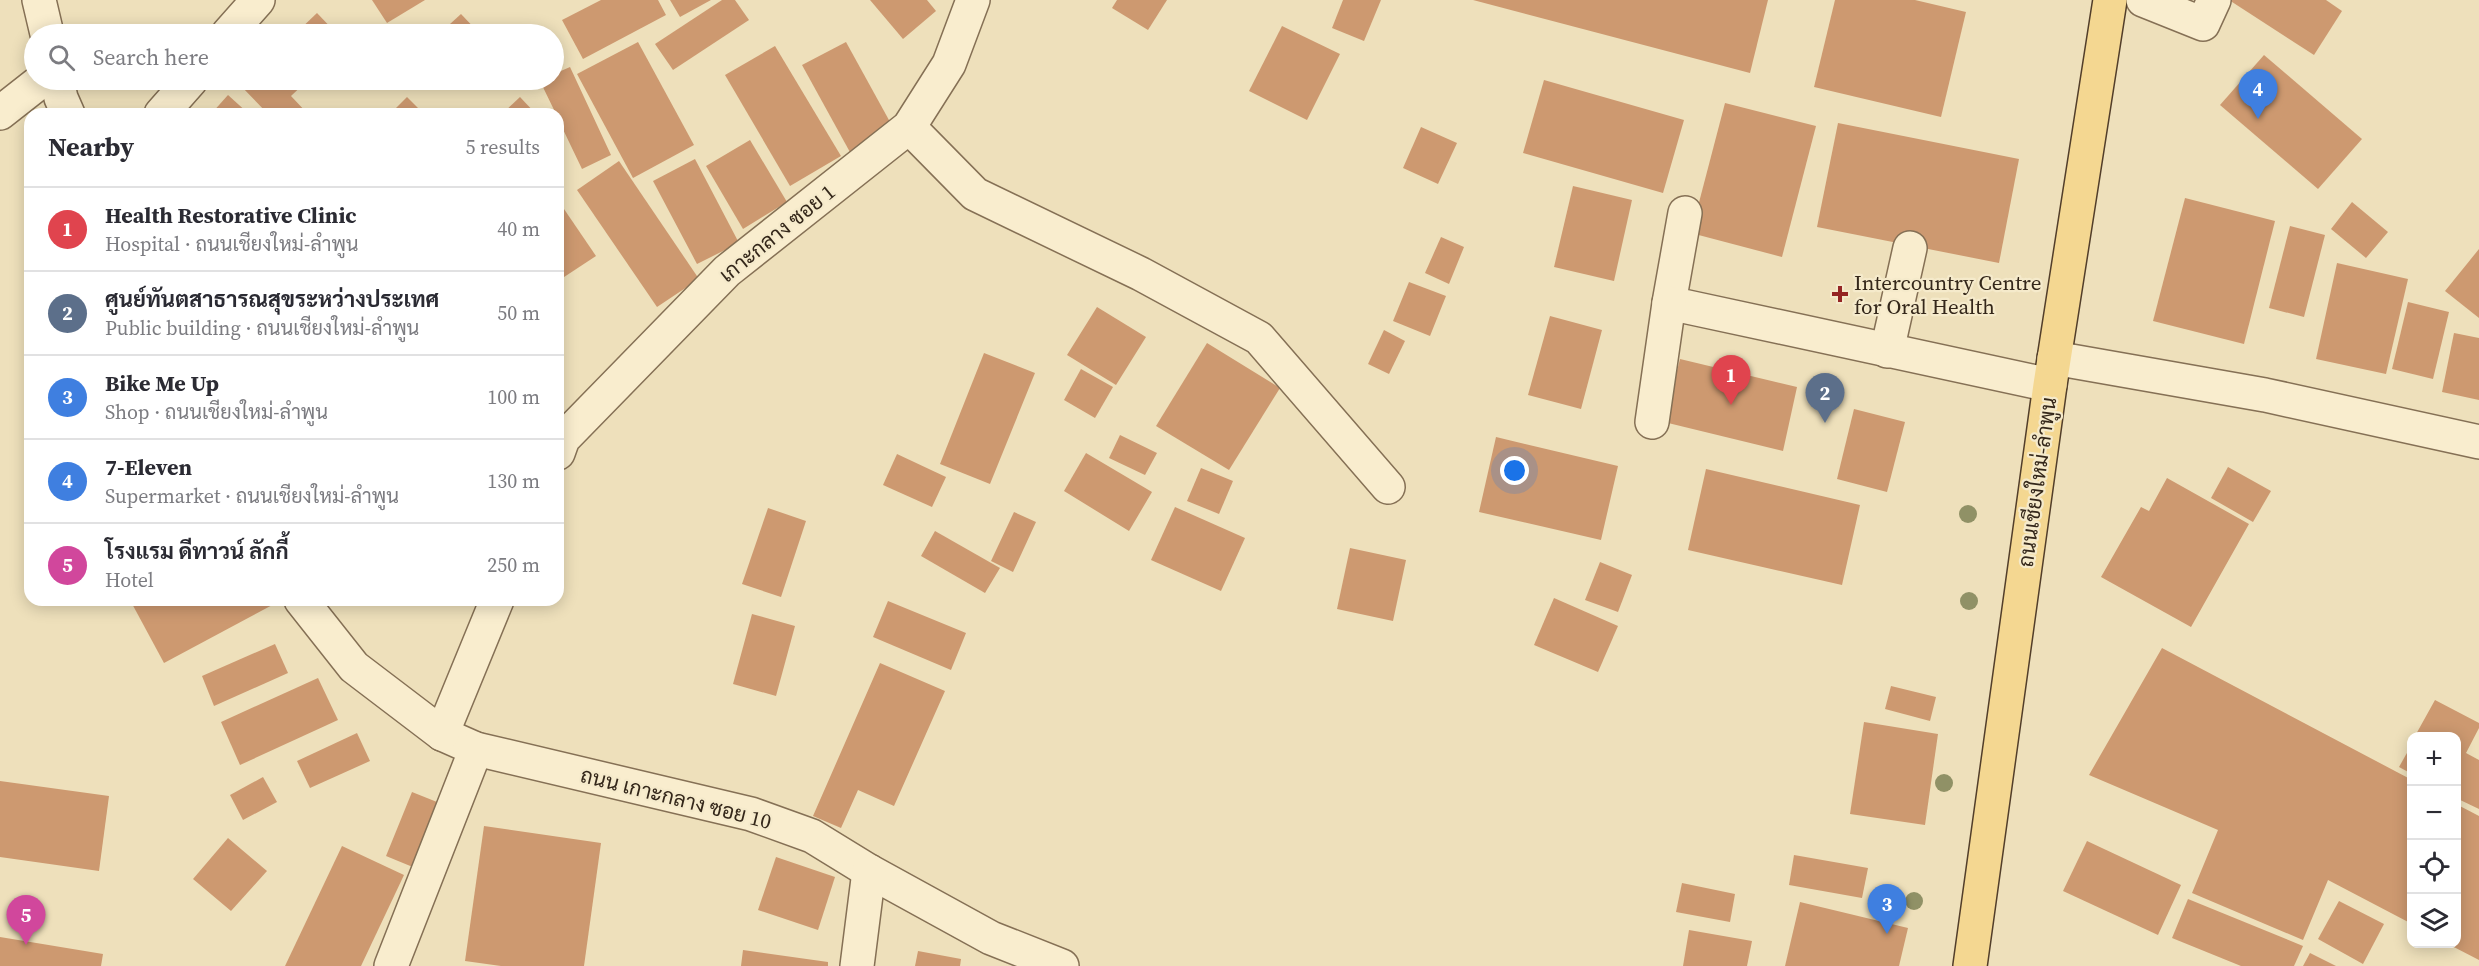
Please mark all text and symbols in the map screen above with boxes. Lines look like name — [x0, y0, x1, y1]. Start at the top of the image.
search box — [24, 24, 564, 90]
icon: search — [45, 41, 78, 74]
text: Search here — [93, 42, 209, 72]
pin: 4 — [2238, 70, 2278, 119]
text: Nearby — [48, 129, 134, 165]
text: 5 results — [465, 133, 540, 161]
street label: เกาะกลาง ซอย 1 — [713, 177, 841, 289]
text: Health Restorative Clinic — [105, 200, 357, 230]
text: 1 — [62, 215, 73, 243]
text: 40 m — [497, 215, 540, 243]
text: Hospital · ถนนเชียงใหม่-ลำพูน — [105, 230, 359, 258]
place label: Intercountry Centre for Oral Health — [1854, 268, 2041, 321]
text: ศูนย์ทันตสาธารณสุขระหว่างประเทศ — [105, 284, 439, 314]
marker: Intercountry Centre for Oral Health — [1831, 285, 1849, 303]
text: 2 — [62, 299, 73, 327]
text: 50 m — [497, 299, 540, 327]
text: Public building · ถนนเชียงใหม่-ลำพูน — [105, 314, 419, 342]
pin: 1 — [1712, 356, 1750, 405]
text: Bike Me Up — [105, 368, 219, 398]
pin: 2 — [1806, 374, 1844, 423]
text: 3 — [62, 383, 73, 411]
text: 100 m — [487, 383, 540, 411]
street label: ถนนเชียงใหม่-ลำพูน — [2011, 395, 2064, 569]
text: Shop · ถนนเชียงใหม่-ลำพูน — [105, 398, 328, 426]
text: 7-Eleven — [105, 452, 192, 482]
your location — [1500, 456, 1529, 485]
text: 4 — [62, 467, 73, 495]
text: 130 m — [487, 467, 540, 495]
text: Supermarket · ถนนเชียงใหม่-ลำพูน — [105, 482, 399, 510]
text: โรงแรม ดีทาวน์ ลักกี้ — [105, 536, 289, 566]
text: 5 — [62, 551, 73, 579]
text: 250 m — [487, 551, 540, 579]
text: Hotel — [105, 566, 154, 594]
map controls — [2407, 732, 2461, 948]
button: + — [2407, 732, 2461, 786]
street label: ถนน เกาะกลาง ซอย 10 — [577, 760, 775, 836]
button: − — [2407, 786, 2461, 840]
button: locate — [2407, 840, 2461, 894]
pin: 3 — [1868, 884, 1906, 934]
button: layers — [2407, 894, 2461, 948]
pin: 5 — [6, 896, 46, 945]

